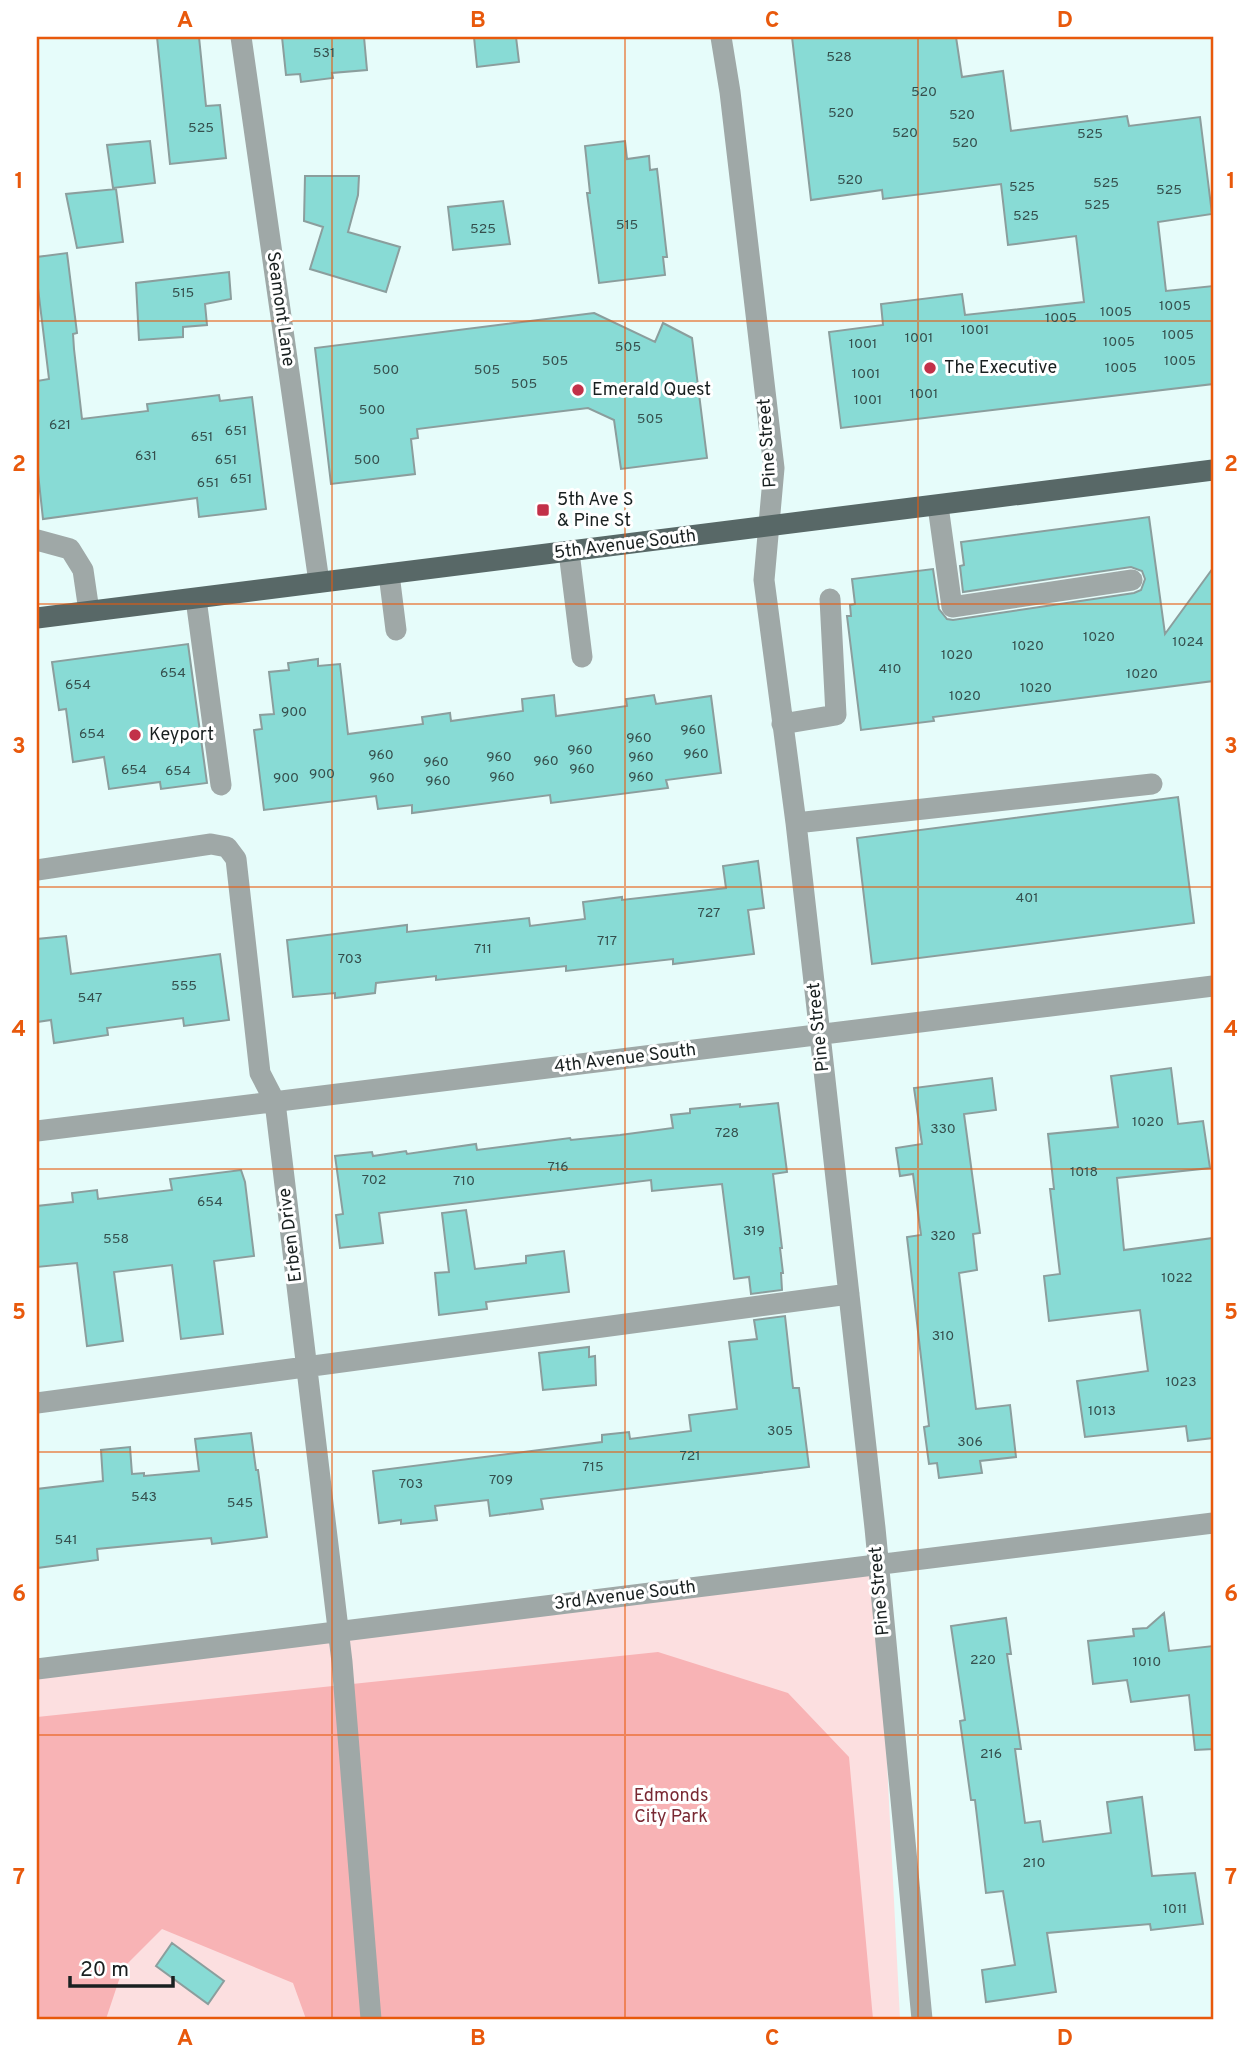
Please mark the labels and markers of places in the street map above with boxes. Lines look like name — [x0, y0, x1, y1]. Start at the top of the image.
place label: The Executive — [944, 357, 1057, 380]
marker: The Executive — [922, 360, 938, 376]
place label: Emerald Quest — [592, 379, 711, 402]
marker: Emerald Quest — [570, 382, 586, 398]
place label: 5th Ave S & Pine St — [557, 489, 633, 533]
marker: 5th Ave S & Pine St — [535, 502, 551, 518]
place label: Keyport — [149, 724, 214, 747]
marker: Keyport — [127, 727, 143, 743]

